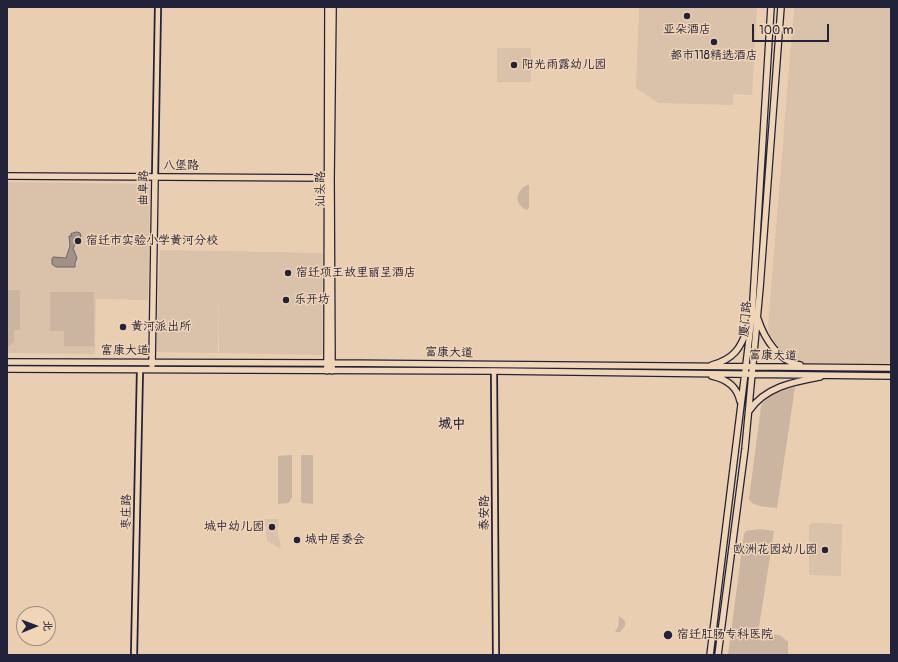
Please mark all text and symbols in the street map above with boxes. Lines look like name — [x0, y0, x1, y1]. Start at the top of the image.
marker: 亚朵酒店 — [682, 11, 692, 21]
scale bar — [754, 16, 831, 42]
place label: 亚朵酒店 — [663, 23, 711, 37]
text: 100 m — [759, 23, 793, 38]
marker: 都市118精选酒店 — [709, 37, 719, 47]
place label: 都市118精选酒店 — [670, 49, 758, 63]
place label: 阳光雨露幼儿园 — [522, 58, 606, 72]
marker: 阳光雨露幼儿园 — [509, 60, 519, 70]
street label: 八堡路 — [163, 159, 199, 173]
street label: 曲阜路 — [136, 170, 152, 206]
street label: 汕头路 — [314, 171, 328, 207]
place label: 宿迁市实验小学黄河分校 — [86, 234, 218, 248]
marker: 宿迁市实验小学黄河分校 — [73, 236, 83, 246]
place label: 宿迁项王故里丽呈酒店 — [296, 266, 416, 280]
marker: 宿迁项王故里丽呈酒店 — [283, 268, 293, 278]
place label: 乐开坊 — [294, 293, 330, 307]
marker: 乐开坊 — [281, 295, 291, 305]
street label: 厦门路 — [737, 300, 755, 338]
place label: 黄河派出所 — [131, 320, 191, 334]
marker: 黄河派出所 — [118, 322, 128, 332]
street label: 富康大道 — [101, 344, 149, 358]
street label: 富康大道 — [425, 345, 473, 361]
street label: 富康大道 — [749, 348, 797, 364]
district label: 城中 — [438, 416, 466, 432]
street label: 枣庄路 — [119, 494, 135, 530]
street label: 泰安路 — [478, 495, 492, 531]
place label: 城中幼儿园 — [204, 520, 264, 534]
marker: 城中幼儿园 — [267, 522, 277, 532]
place label: 城中居委会 — [305, 533, 365, 547]
marker: 城中居委会 — [292, 535, 302, 545]
place label: 欧洲花园幼儿园 — [733, 543, 817, 557]
marker: 欧洲花园幼儿园 — [820, 545, 830, 555]
north arrow — [16, 606, 56, 646]
text: 北 — [41, 620, 54, 631]
place label: 宿迁肛肠专科医院 — [677, 628, 773, 642]
marker: 宿迁肛肠专科医院 — [662, 629, 674, 641]

